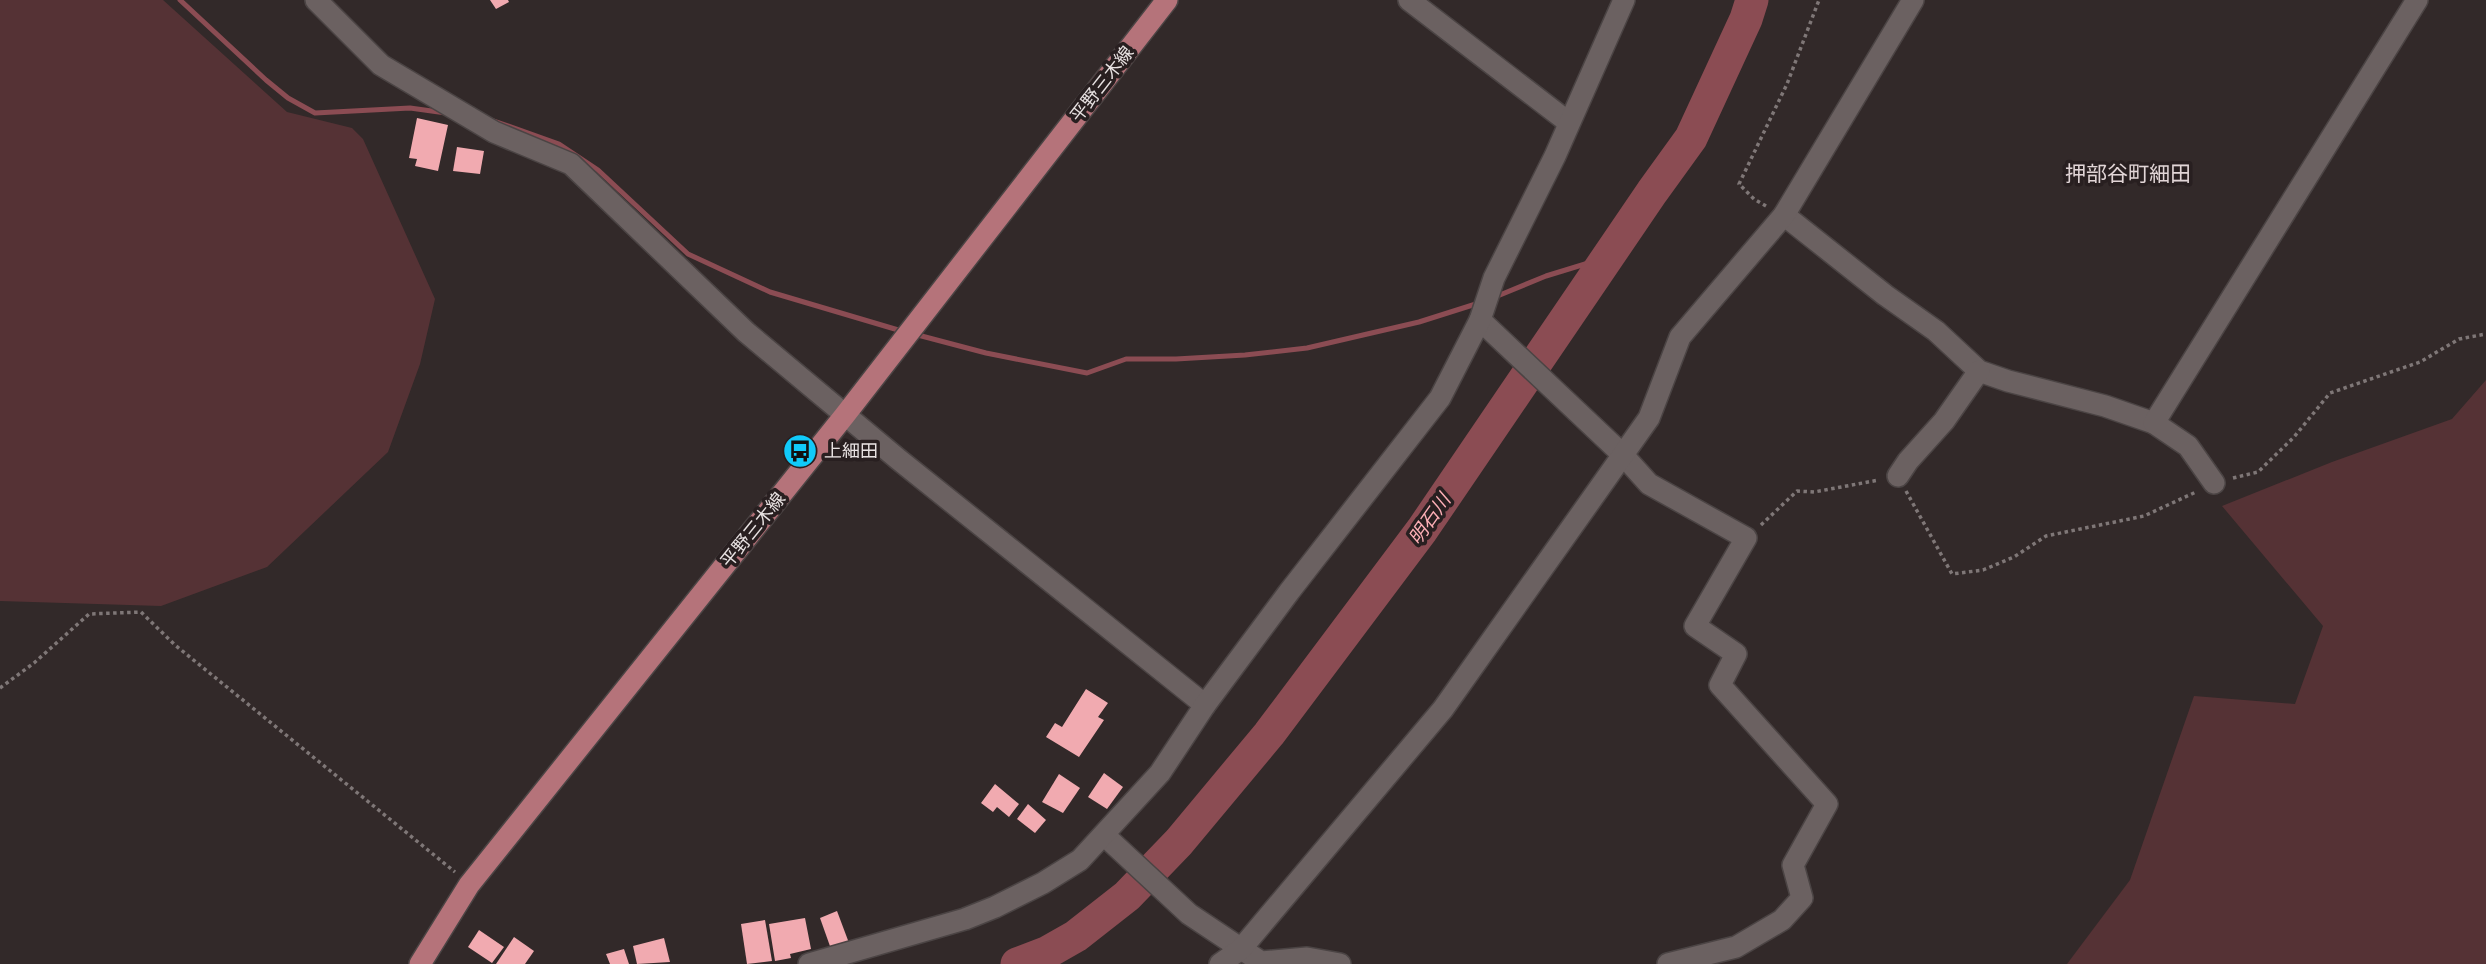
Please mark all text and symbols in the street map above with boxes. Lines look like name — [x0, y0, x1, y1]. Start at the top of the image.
street label: 平野三木線 — [1066, 42, 1138, 126]
district label: 押部谷町細田 — [2065, 162, 2191, 186]
bus stop icon: 上細田 — [781, 432, 819, 470]
place label: 上細田 — [824, 440, 878, 461]
street label: 平野三木線 — [716, 488, 789, 571]
water label: 明石川 — [1404, 488, 1456, 549]

